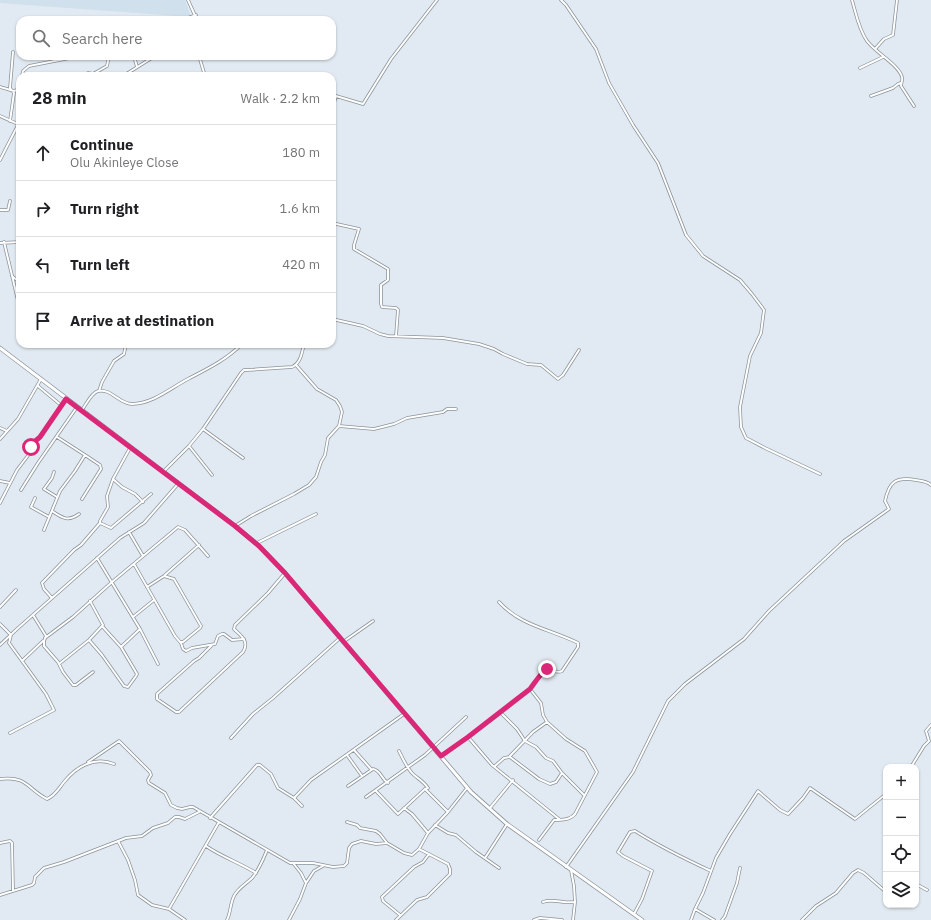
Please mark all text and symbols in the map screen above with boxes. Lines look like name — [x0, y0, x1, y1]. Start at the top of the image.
search box — [16, 16, 336, 60]
icon: search — [30, 27, 52, 49]
text: Search here — [62, 29, 142, 48]
text: 28 min — [32, 87, 87, 109]
text: Walk · 2.2 km — [240, 90, 320, 107]
text: Continue — [70, 135, 134, 154]
icon: ahead — [32, 142, 54, 164]
text: 180 m — [282, 144, 320, 161]
text: Olu Akinleye Close — [70, 154, 179, 171]
icon: right — [32, 198, 54, 220]
text: Turn right — [70, 199, 139, 218]
text: 1.6 km — [280, 200, 320, 217]
icon: left — [32, 254, 54, 276]
text: Turn left — [70, 255, 130, 274]
text: 420 m — [282, 256, 320, 273]
icon: arrive — [32, 310, 54, 332]
text: Arrive at destination — [70, 311, 214, 330]
route start — [22, 438, 40, 456]
route end — [538, 660, 556, 678]
map controls — [883, 764, 919, 908]
button: + — [883, 764, 919, 800]
button: − — [883, 800, 919, 836]
button: locate — [883, 836, 919, 872]
button: layers — [883, 872, 919, 908]

